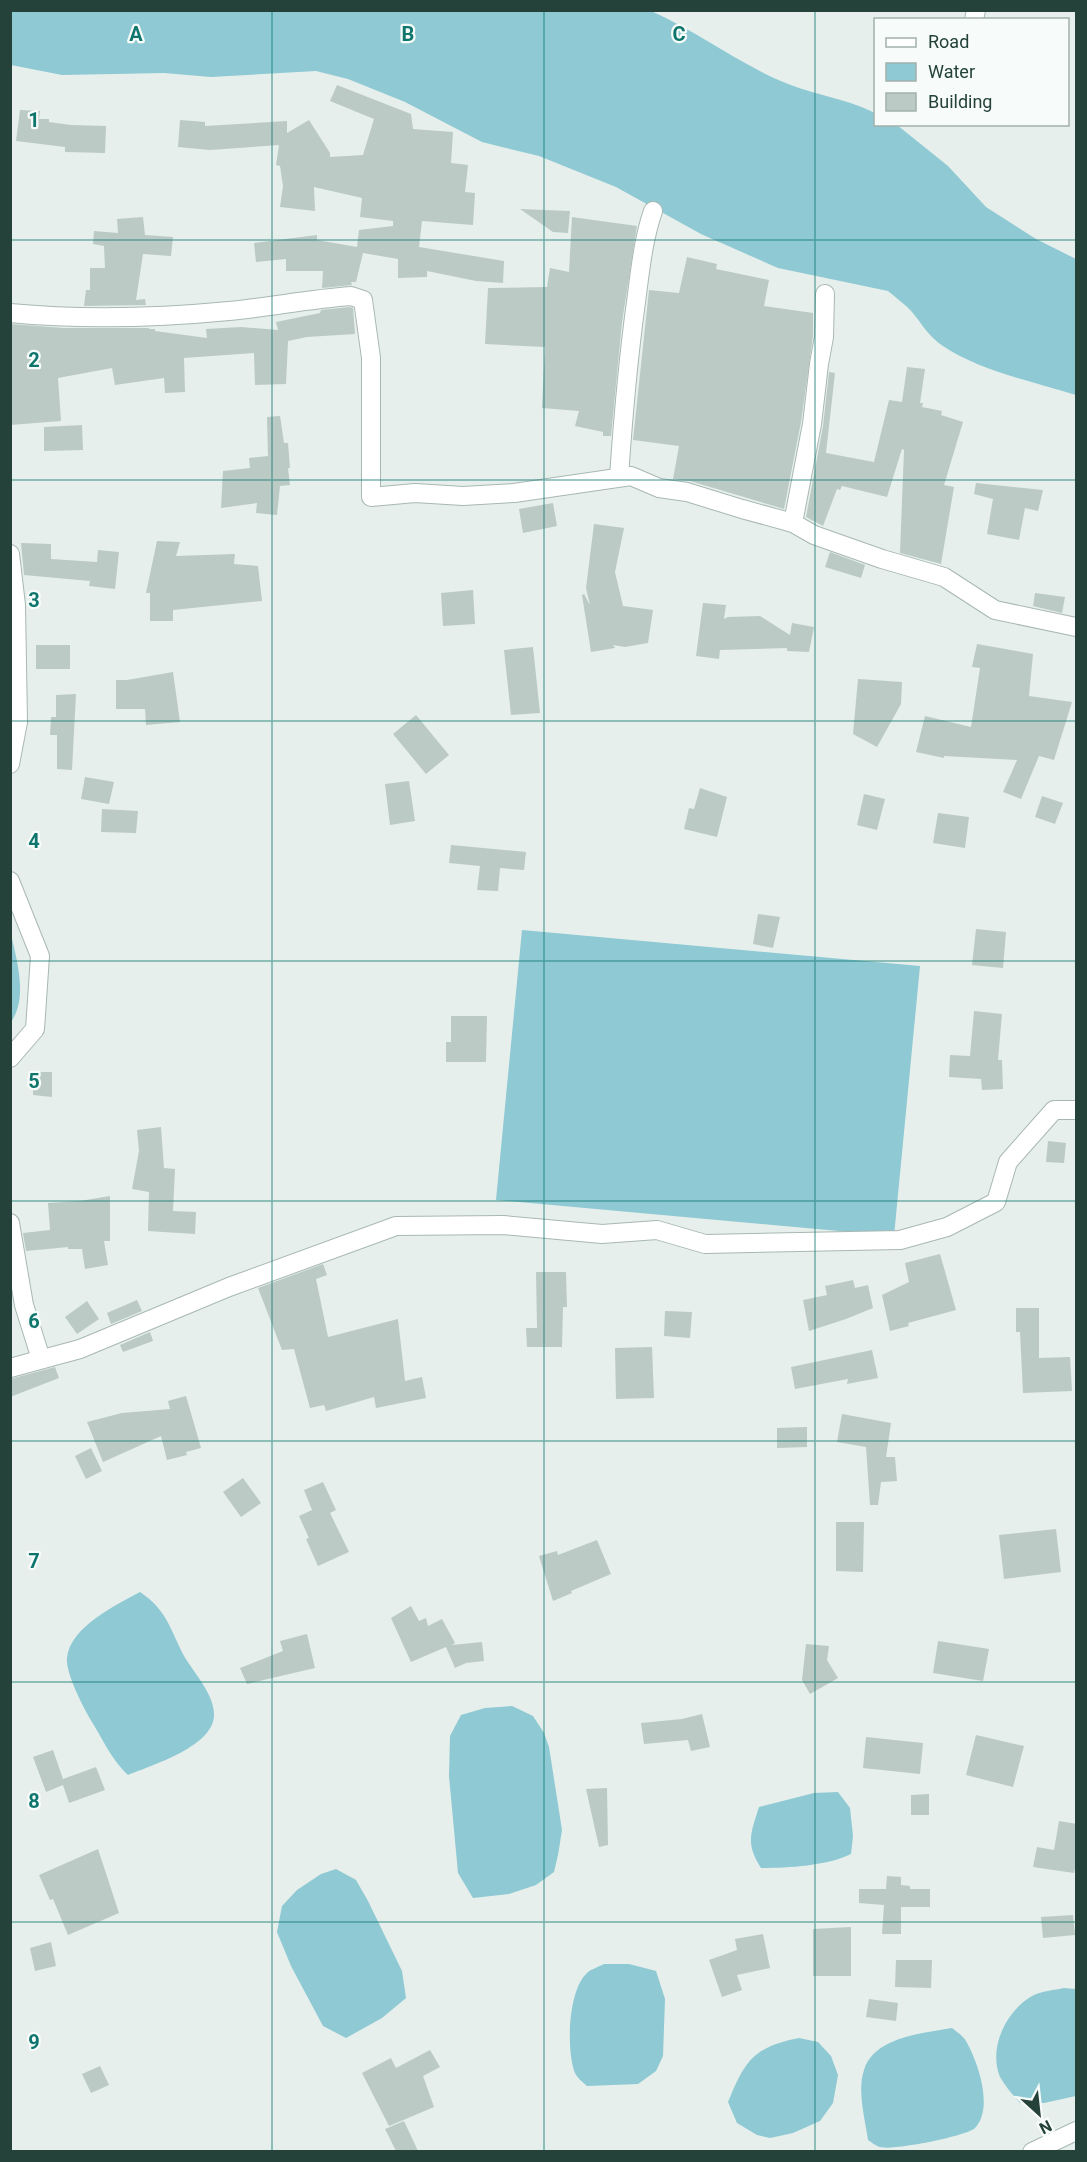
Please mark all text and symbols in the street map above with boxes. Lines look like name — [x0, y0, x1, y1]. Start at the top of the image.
legend — [874, 18, 1069, 126]
text: A — [129, 22, 143, 46]
text: B — [402, 22, 414, 46]
text: C — [672, 22, 686, 46]
text: Road — [928, 31, 969, 52]
text: Water — [928, 61, 975, 82]
text: Building — [928, 91, 992, 112]
text: 1 — [28, 108, 40, 132]
text: 2 — [28, 348, 40, 372]
text: 3 — [28, 588, 40, 612]
text: 4 — [28, 829, 40, 853]
text: 5 — [28, 1069, 40, 1093]
text: 6 — [28, 1309, 40, 1333]
text: 7 — [28, 1549, 40, 1573]
text: 8 — [28, 1789, 40, 1813]
text: 9 — [28, 2030, 40, 2054]
north arrow — [1009, 2084, 1069, 2144]
text: N — [1036, 2116, 1055, 2138]

